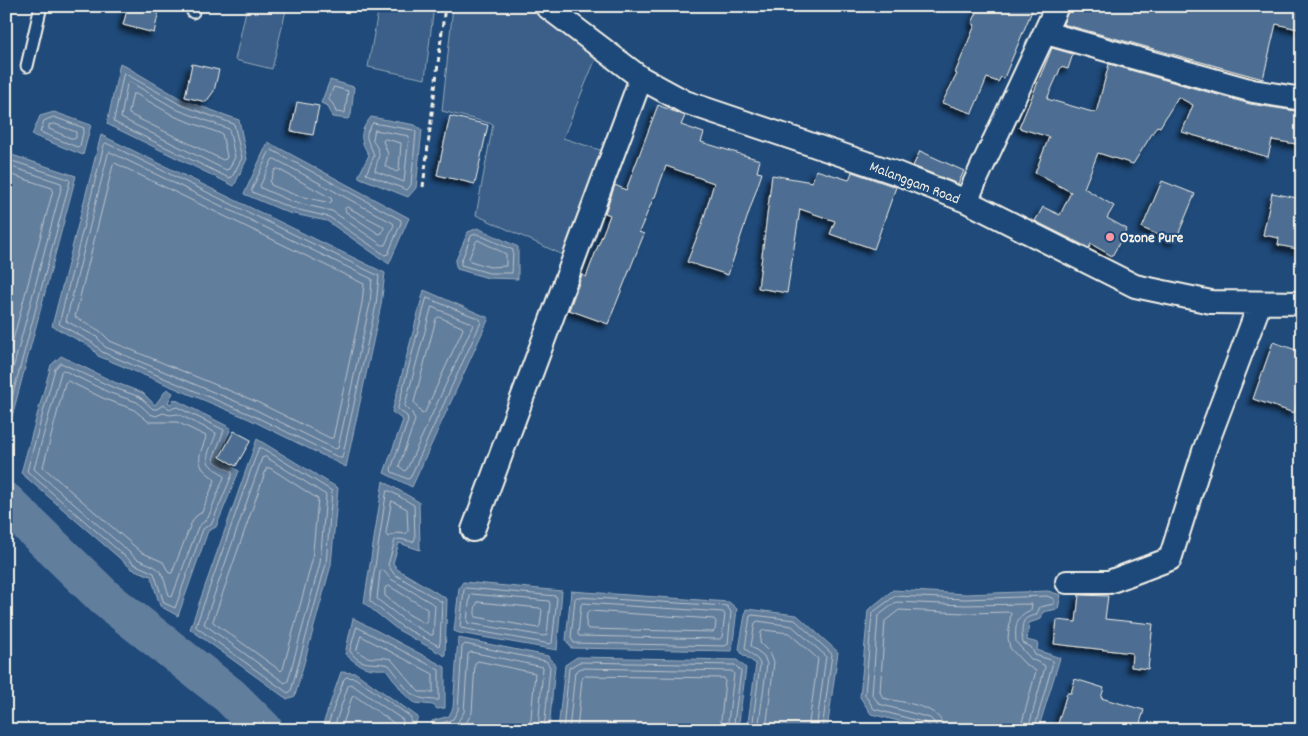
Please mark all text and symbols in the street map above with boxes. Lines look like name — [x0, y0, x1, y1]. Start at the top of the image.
street label: Malanggam Road — [866, 157, 963, 211]
place label: Ozone Pure — [1120, 228, 1184, 250]
marker: Ozone Pure — [1104, 231, 1116, 243]

